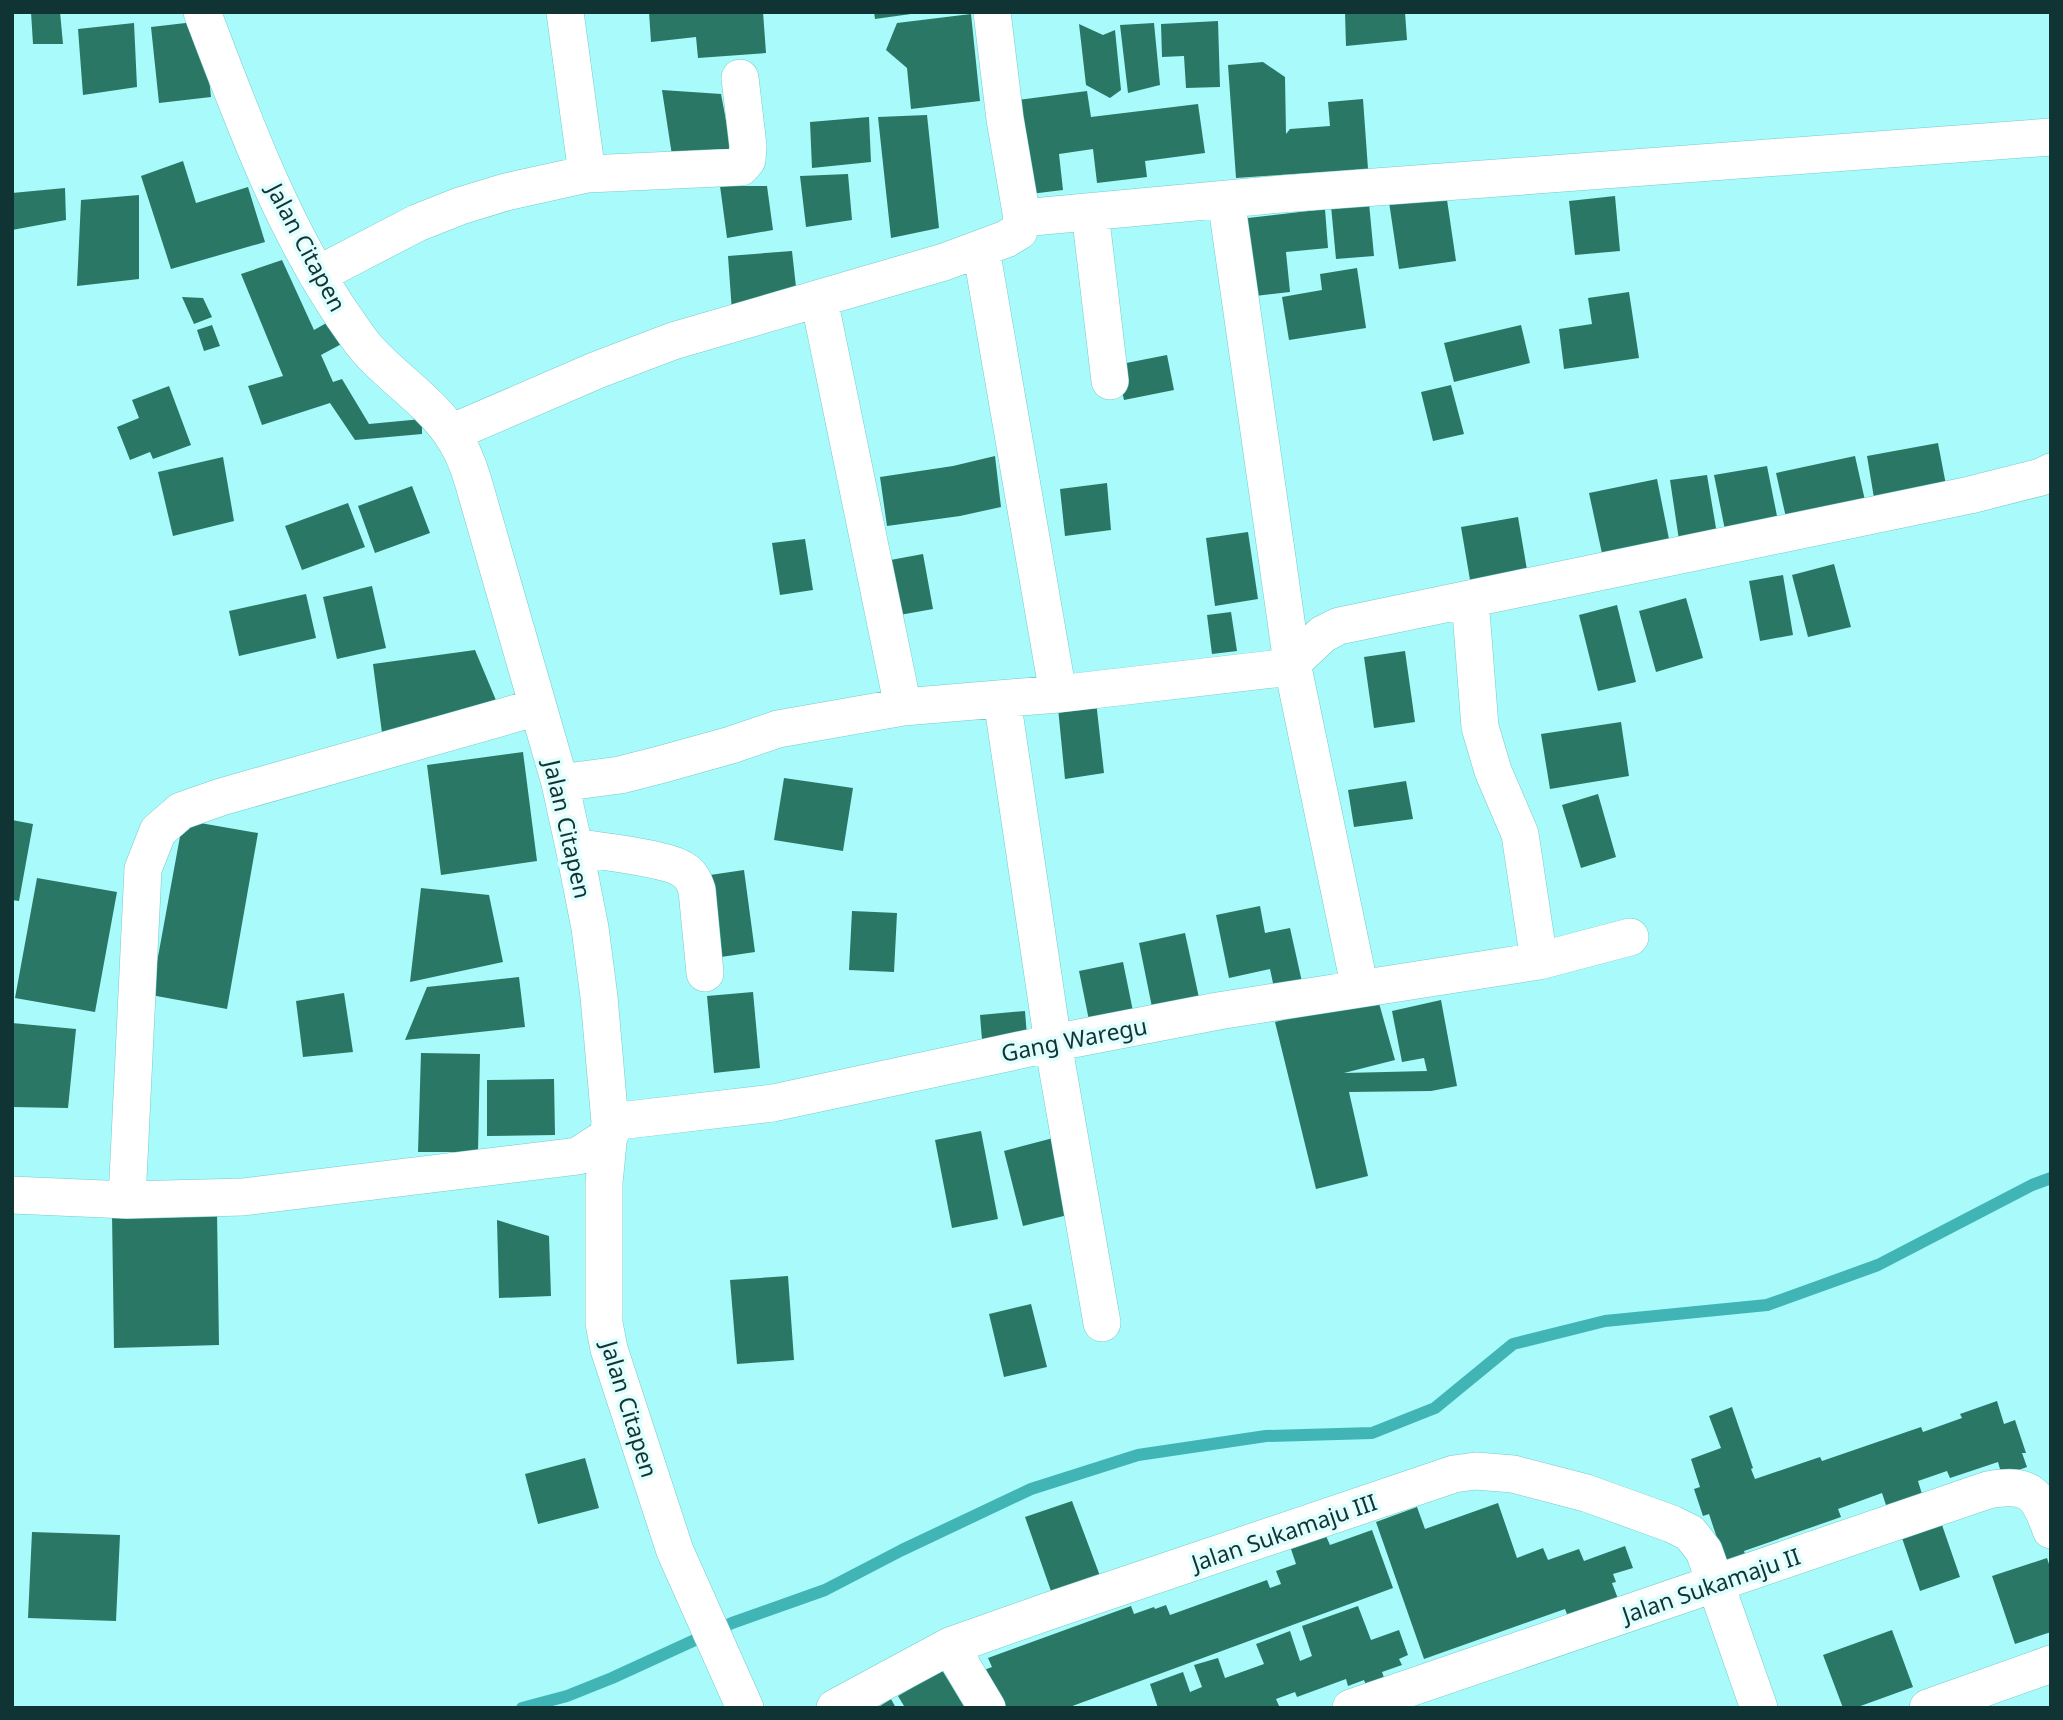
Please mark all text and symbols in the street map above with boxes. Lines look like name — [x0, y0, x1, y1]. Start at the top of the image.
street label: Jalan Citapen — [259, 175, 354, 317]
street label: Jalan Citapen — [536, 755, 599, 901]
street label: Gang Waregu — [998, 1009, 1150, 1069]
street label: Jalan Citapen — [593, 1335, 666, 1481]
street label: Jalan Sukamaju III — [1185, 1485, 1381, 1579]
street label: Jalan Sukamaju II — [1616, 1540, 1804, 1631]

